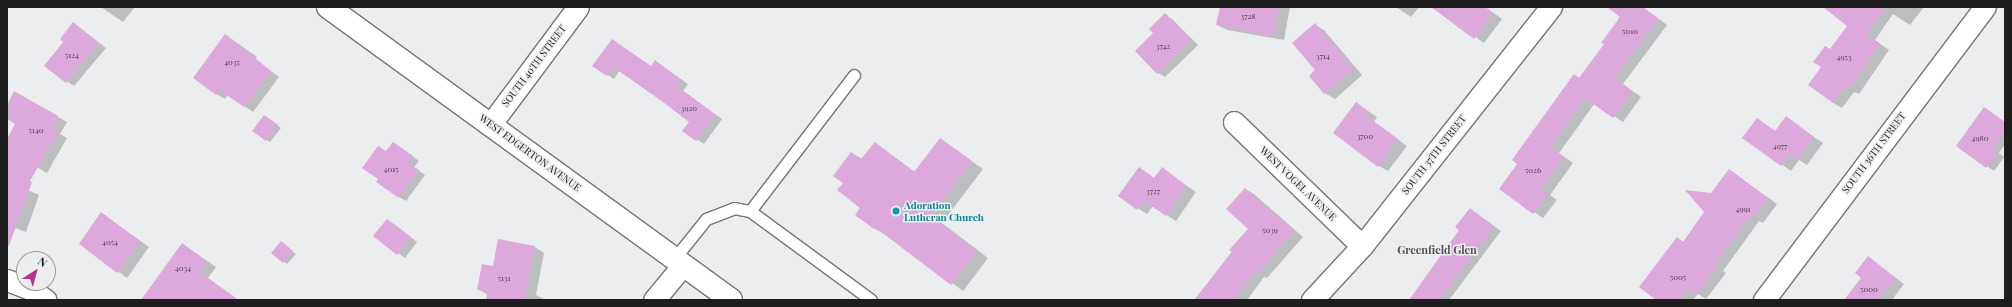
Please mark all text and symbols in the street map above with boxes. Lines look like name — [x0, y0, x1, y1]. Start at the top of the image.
house number: 3728 — [1241, 11, 1255, 21]
street label: SOUTH 40TH STREET — [499, 23, 569, 109]
house number: 5010 — [1622, 26, 1638, 36]
house number: 3742 — [1156, 41, 1170, 51]
house number: 5124 — [65, 50, 79, 60]
house number: 3714 — [1316, 51, 1330, 61]
house number: 4953 — [1837, 52, 1851, 62]
house number: 4035 — [224, 57, 240, 67]
house number: 3920 — [681, 103, 697, 113]
street label: SOUTH 36TH STREET — [1840, 110, 1908, 196]
street label: WEST EDGERTON AVENUE — [477, 112, 583, 194]
street label: SOUTH 37TH STREET — [1399, 113, 1469, 197]
house number: 5140 — [28, 125, 44, 135]
house number: 3700 — [1357, 131, 1373, 141]
house number: 4980 — [1972, 133, 1988, 143]
house number: 4977 — [1773, 141, 1787, 151]
street label: WEST VOGEL AVENUE — [1257, 144, 1339, 224]
house number: 4015 — [384, 164, 398, 174]
house number: 5026 — [1525, 165, 1541, 175]
house number: 3727 — [1146, 186, 1160, 196]
place label: Adoration Lutheran Church — [904, 199, 984, 222]
house number: 4991 — [1735, 204, 1751, 214]
marker: Adoration Lutheran Church — [891, 206, 901, 216]
house number: 5039 — [1262, 225, 1278, 235]
house number: 4054 — [102, 237, 118, 247]
district label: Greenfield Glen — [1397, 243, 1477, 257]
north arrow — [16, 251, 56, 291]
text: N — [35, 253, 50, 270]
house number: 4034 — [175, 263, 191, 273]
house number: 5005 — [1670, 272, 1686, 282]
house number: 5131 — [498, 273, 510, 283]
house number: 5000 — [1860, 284, 1878, 294]

